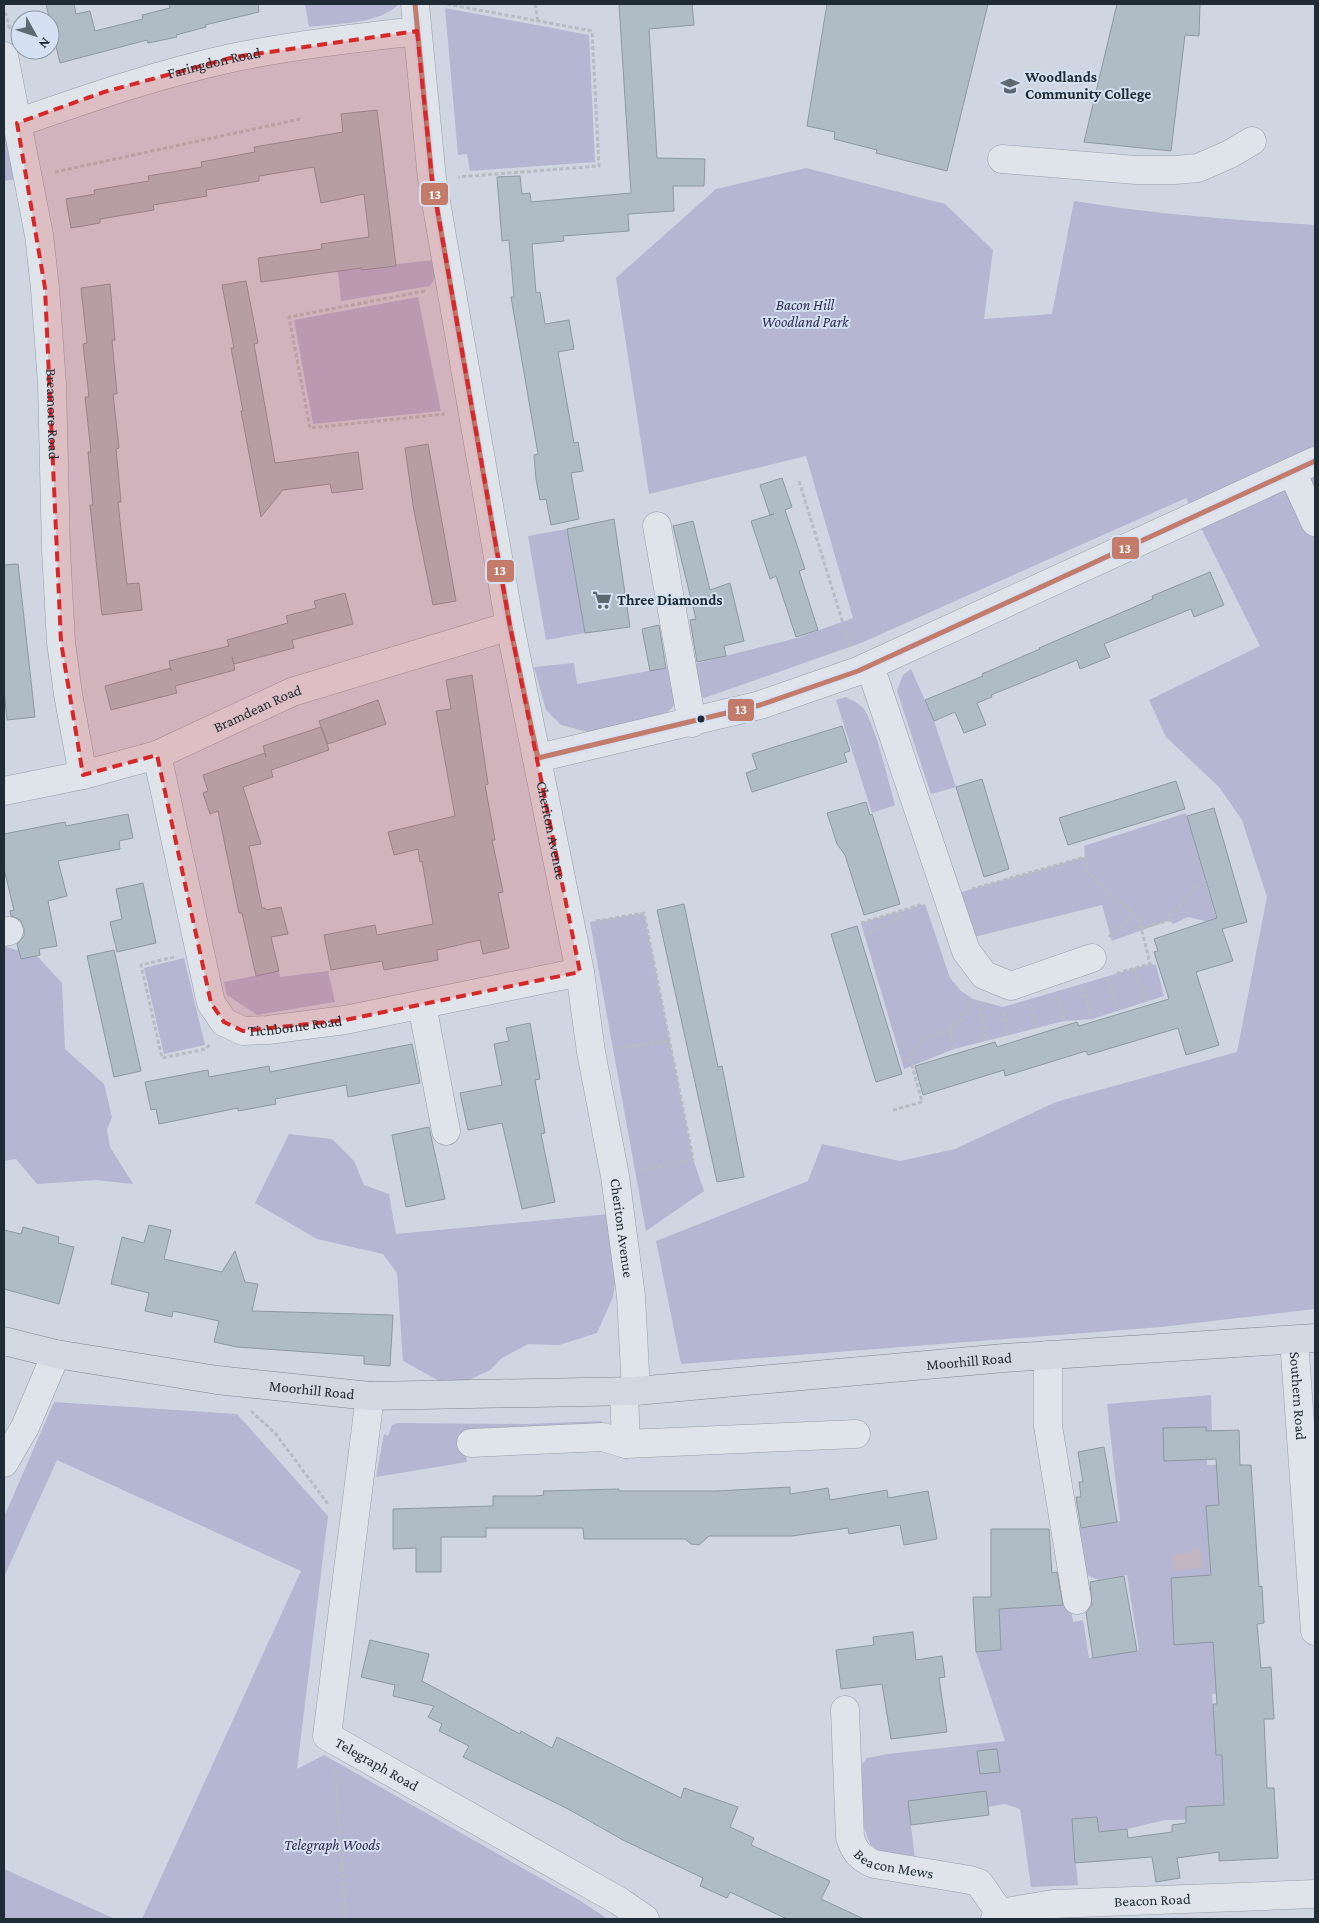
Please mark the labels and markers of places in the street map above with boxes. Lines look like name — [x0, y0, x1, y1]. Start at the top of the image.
place label: Woodlands Community College — [1024, 69, 1151, 102]
school or university icon: Woodlands Community College — [999, 75, 1021, 97]
supermarket icon: Three Diamonds — [591, 589, 613, 611]
place label: Three Diamonds — [617, 592, 722, 608]
unlabelled marker — [696, 714, 706, 724]

